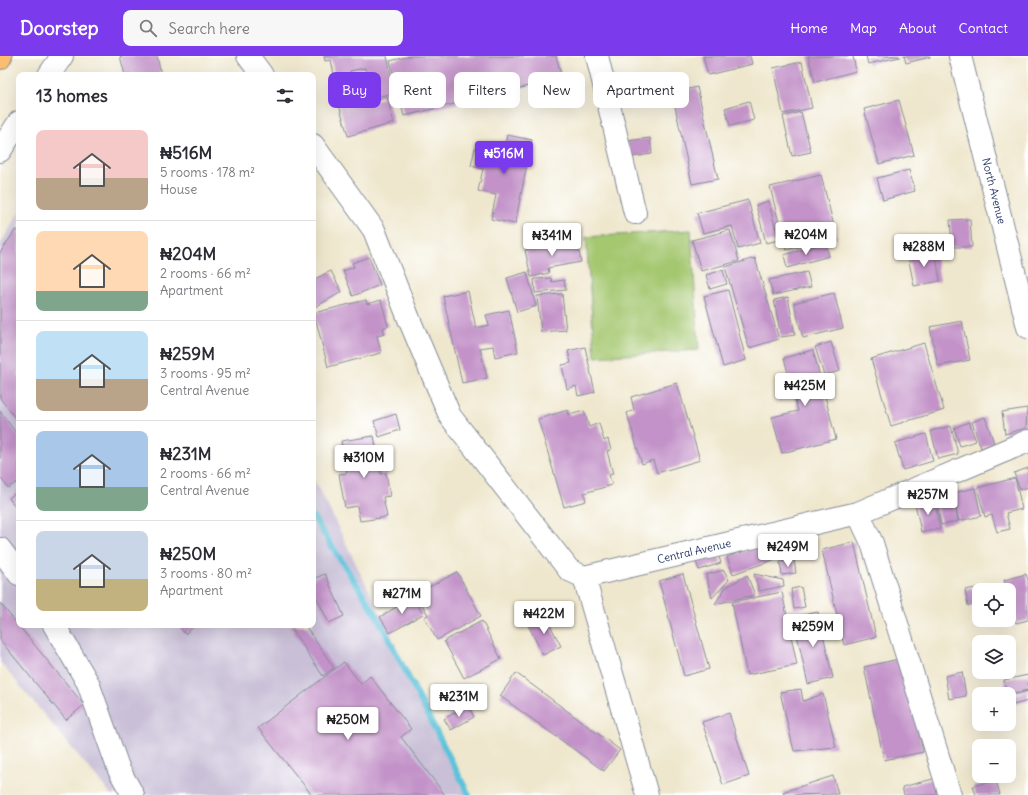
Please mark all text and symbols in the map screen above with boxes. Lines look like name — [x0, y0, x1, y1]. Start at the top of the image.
search box — [123, 10, 403, 46]
text: Doorstep — [20, 16, 99, 40]
icon: search — [137, 17, 159, 39]
text: Search here — [169, 19, 250, 38]
text: Home — [790, 19, 828, 37]
text: Map — [850, 19, 877, 37]
text: About — [899, 19, 937, 37]
text: Contact — [959, 19, 1008, 37]
chip: Buy — [328, 72, 381, 108]
chip: Rent — [389, 72, 446, 108]
chip: Filters — [454, 72, 520, 108]
chip: New — [528, 72, 585, 108]
chip: Apartment — [593, 72, 689, 108]
text: 13 homes — [36, 85, 108, 107]
icon: filters — [274, 85, 296, 107]
pin: ₦516M — [476, 141, 532, 175]
text: ₦516M — [160, 142, 212, 164]
text: ₦516M — [484, 145, 524, 162]
icon: home — [68, 146, 116, 194]
street label: North Avenue — [979, 156, 1009, 226]
text: 5 rooms · 178 m² — [160, 164, 255, 181]
text: House — [160, 181, 197, 198]
pin: ₦204M — [778, 222, 834, 256]
pin: ₦341M — [524, 223, 580, 257]
text: ₦204M — [784, 226, 828, 243]
text: ₦341M — [532, 227, 572, 244]
pin: ₦288M — [896, 234, 952, 268]
text: ₦288M — [903, 238, 945, 255]
text: ₦204M — [160, 243, 216, 265]
icon: home — [68, 247, 116, 295]
text: 2 rooms · 66 m² — [160, 265, 251, 282]
text: Apartment — [160, 282, 223, 299]
text: ₦259M — [160, 343, 215, 365]
icon: home — [68, 347, 116, 395]
text: 3 rooms · 95 m² — [160, 365, 251, 382]
pin: ₦425M — [777, 373, 833, 407]
text: ₦425M — [784, 377, 826, 394]
text: Central Avenue — [160, 382, 249, 399]
text: ₦231M — [160, 443, 212, 465]
pin: ₦310M — [336, 445, 392, 479]
icon: home — [68, 447, 116, 495]
text: ₦310M — [344, 449, 384, 466]
text: 2 rooms · 66 m² — [160, 465, 251, 482]
text: Central Avenue — [160, 482, 249, 499]
pin: ₦257M — [900, 482, 956, 516]
text: ₦257M — [908, 486, 948, 503]
pin: ₦249M — [760, 534, 816, 568]
street label: Central Avenue — [656, 536, 732, 566]
text: ₦249M — [767, 538, 809, 555]
text: ₦250M — [160, 543, 216, 565]
icon: home — [68, 547, 116, 595]
text: 3 rooms · 80 m² — [160, 565, 252, 582]
pin: ₦271M — [374, 581, 430, 615]
text: Apartment — [160, 582, 223, 599]
map controls — [972, 583, 1016, 783]
button: locate — [972, 583, 1016, 627]
text: ₦271M — [383, 585, 421, 602]
pin: ₦422M — [516, 601, 572, 635]
text: ₦422M — [523, 605, 565, 622]
pin: ₦259M — [785, 614, 841, 648]
text: ₦259M — [792, 618, 834, 635]
button: layers — [972, 635, 1016, 679]
pin: ₦231M — [431, 684, 487, 718]
button: + — [972, 687, 1016, 731]
text: ₦231M — [439, 688, 479, 705]
pin: ₦250M — [320, 707, 376, 741]
text: ₦250M — [326, 711, 370, 728]
button: − — [972, 739, 1016, 783]

